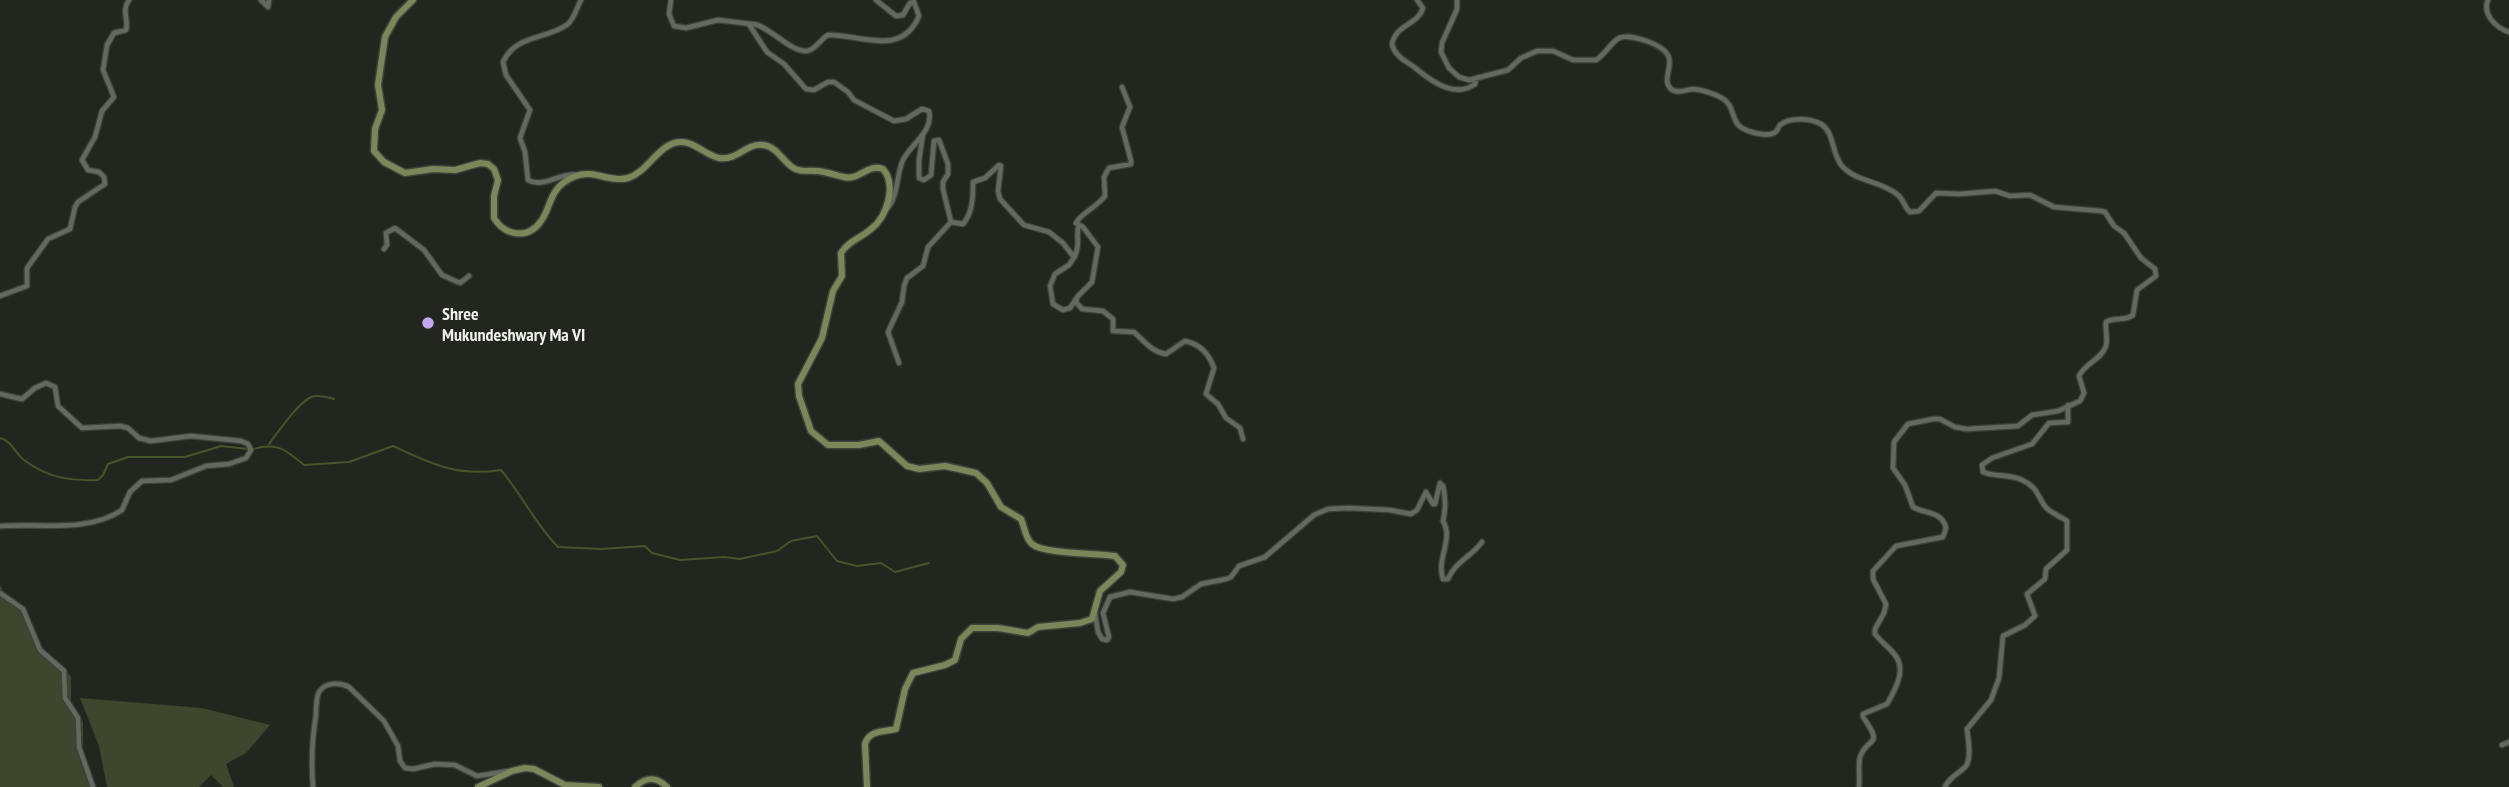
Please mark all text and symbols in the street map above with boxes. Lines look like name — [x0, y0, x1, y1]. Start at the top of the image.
place label: Shree Mukundeshwary Ma VI — [442, 302, 585, 346]
marker: Shree Mukundeshwary Ma VI — [420, 315, 436, 331]

